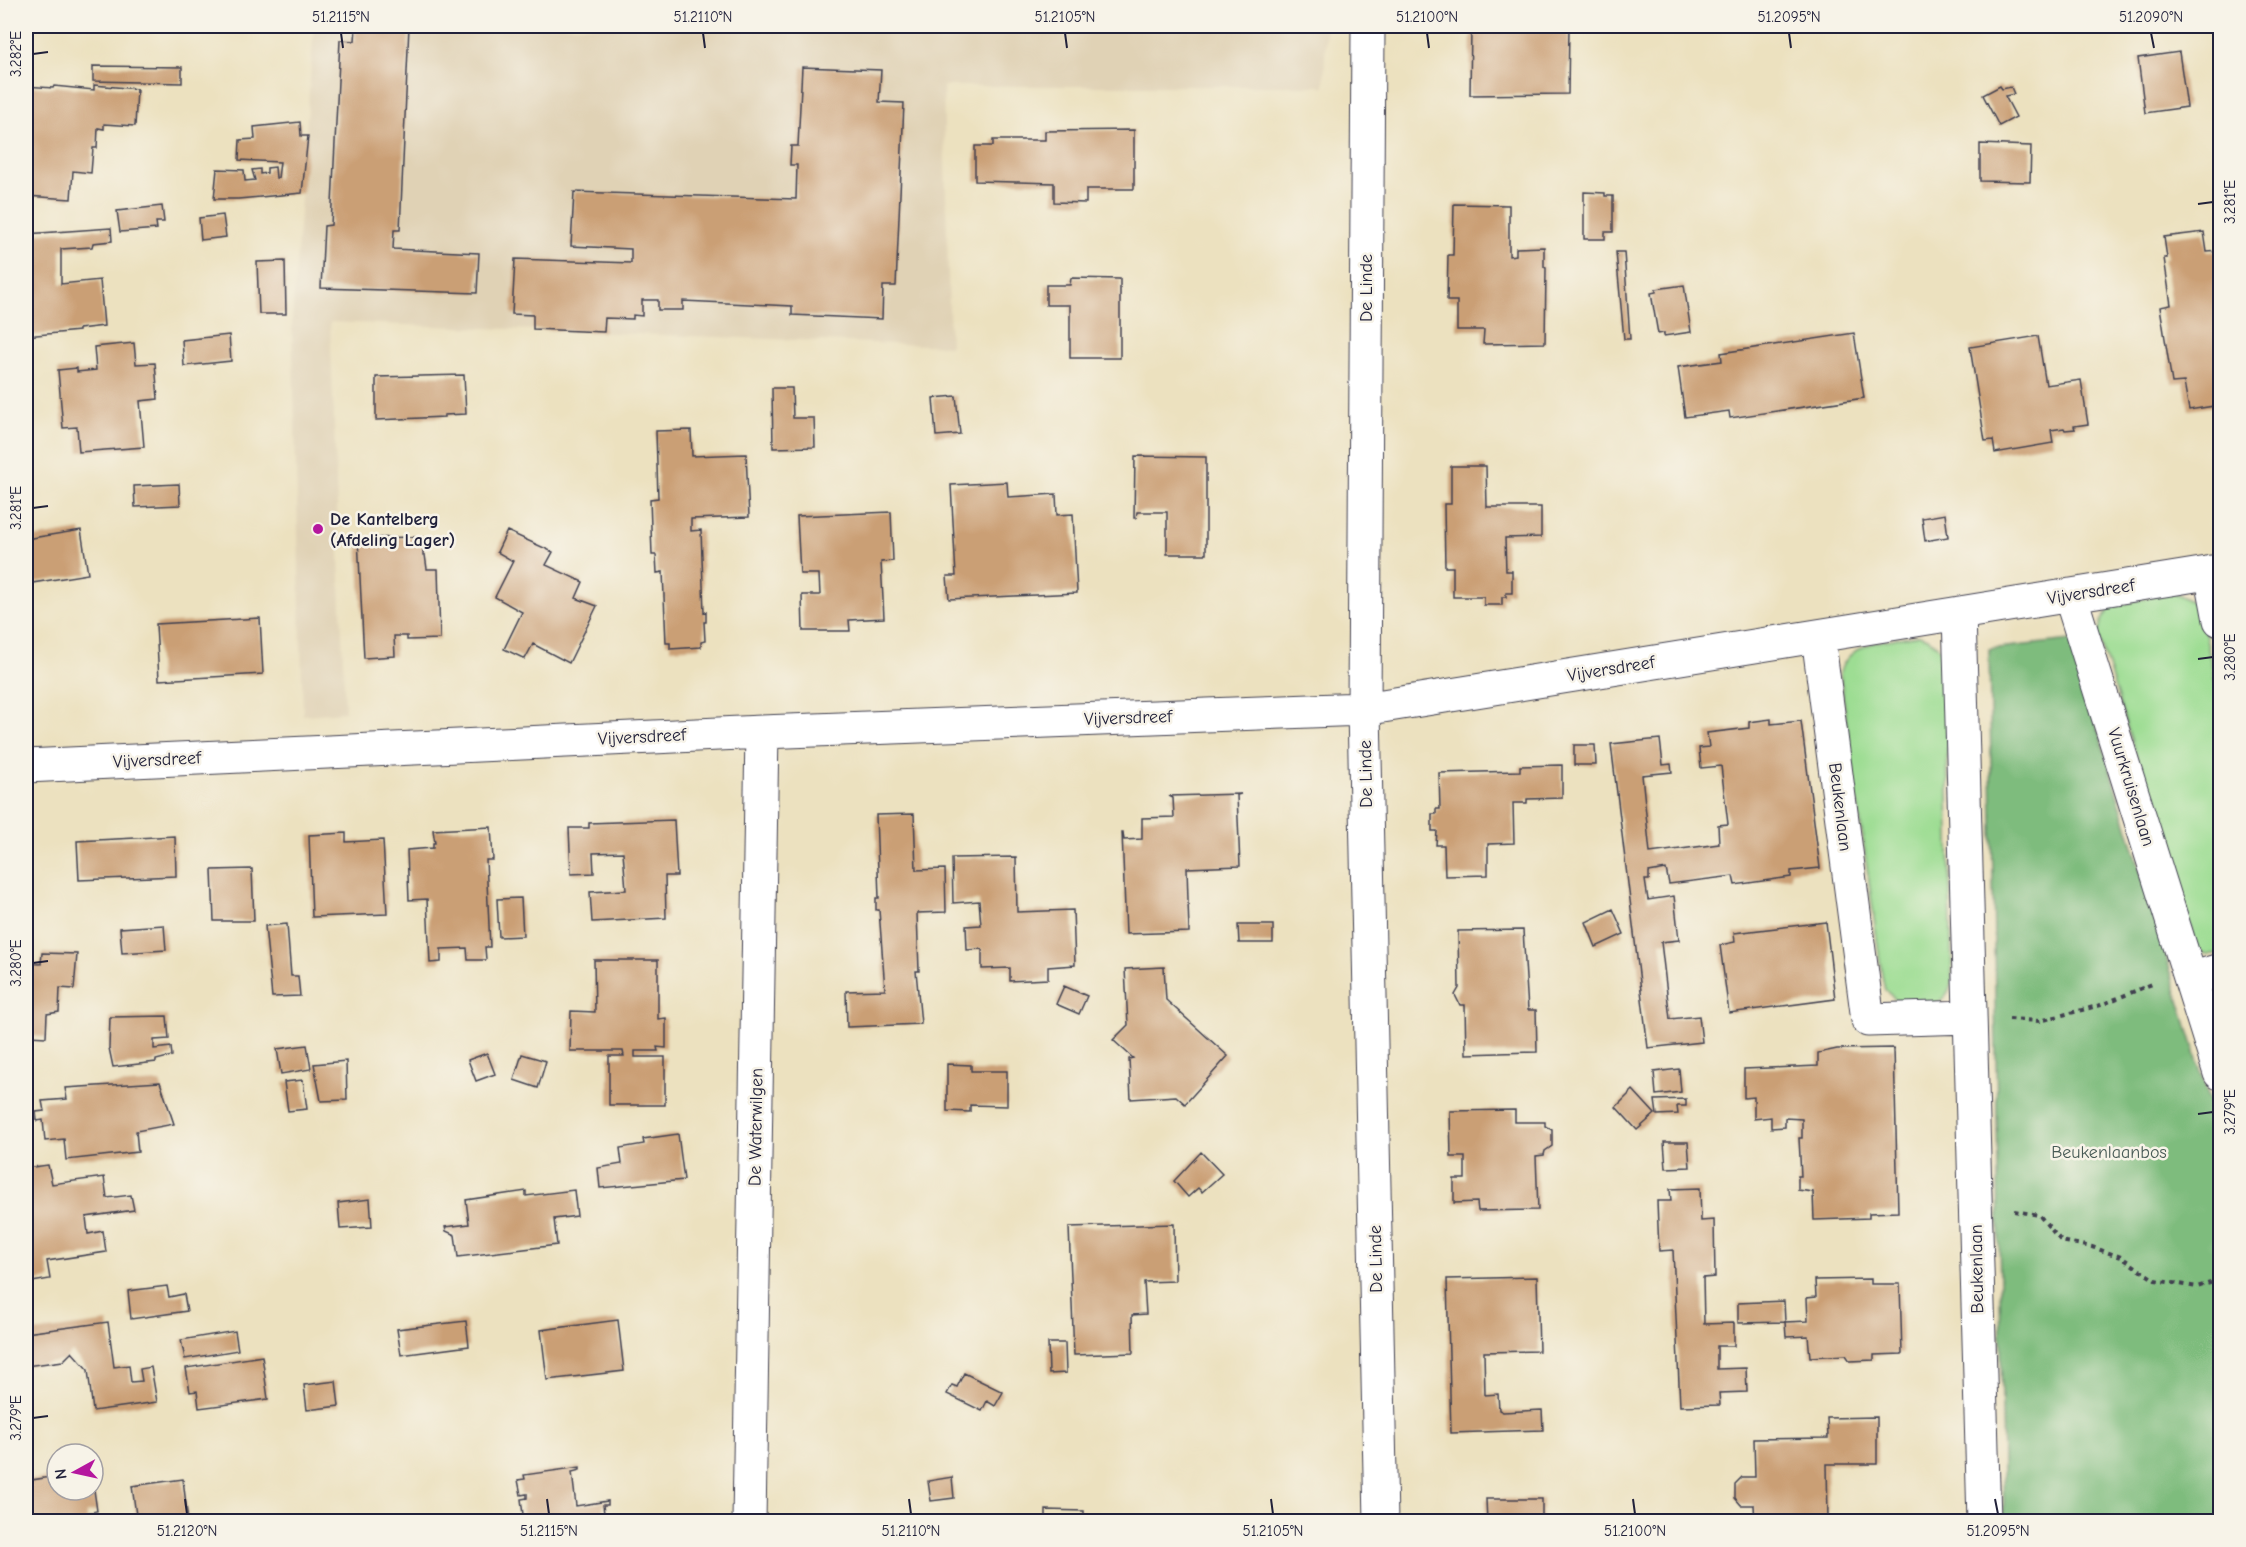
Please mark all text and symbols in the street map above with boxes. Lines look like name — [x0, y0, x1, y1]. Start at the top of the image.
text: 51.2115°N — [312, 8, 370, 26]
text: 51.2110°N — [674, 8, 732, 26]
text: 51.2105°N — [1035, 8, 1096, 26]
text: 51.2100°N — [1396, 8, 1458, 26]
text: 51.2095°N — [1757, 8, 1821, 26]
text: 51.2090°N — [2119, 8, 2183, 26]
text: 3.282°E — [7, 31, 25, 77]
text: 3.281°E — [2221, 180, 2239, 224]
street label: De Linde — [1356, 254, 1377, 322]
text: 3.281°E — [7, 486, 25, 530]
place label: De Kantelberg (Afdeling Lager) — [330, 509, 455, 551]
marker: De Kantelberg (Afdeling Lager) — [311, 522, 325, 536]
street label: Vijversdreef — [2046, 575, 2137, 609]
text: 3.280°E — [2221, 633, 2239, 681]
street label: Vijversdreef — [1566, 652, 1657, 686]
street label: Vijversdreef — [1084, 706, 1173, 730]
street label: Vijversdreef — [597, 724, 688, 750]
street label: Vuurkruisenlaan — [2103, 725, 2159, 849]
street label: De Linde — [1355, 740, 1377, 808]
street label: Vijversdreef — [112, 747, 203, 773]
street label: Beukenlaan — [1824, 761, 1856, 853]
text: 3.280°E — [7, 939, 25, 987]
street label: De Waterwilgen — [744, 1068, 768, 1186]
text: 3.279°E — [2221, 1089, 2239, 1135]
park label: Beukenlaanbos — [2051, 1142, 2167, 1163]
street label: Beukenlaan — [1966, 1224, 1988, 1314]
street label: De Linde — [1365, 1225, 1387, 1293]
text: 3.279°E — [7, 1395, 25, 1441]
north arrow — [45, 1442, 105, 1502]
text: N — [51, 1468, 71, 1480]
text: 51.2120°N — [157, 1522, 217, 1540]
text: 51.2115°N — [520, 1522, 578, 1540]
text: 51.2110°N — [882, 1522, 940, 1540]
text: 51.2105°N — [1243, 1522, 1304, 1540]
text: 51.2100°N — [1604, 1522, 1666, 1540]
text: 51.2095°N — [1966, 1522, 2030, 1540]

